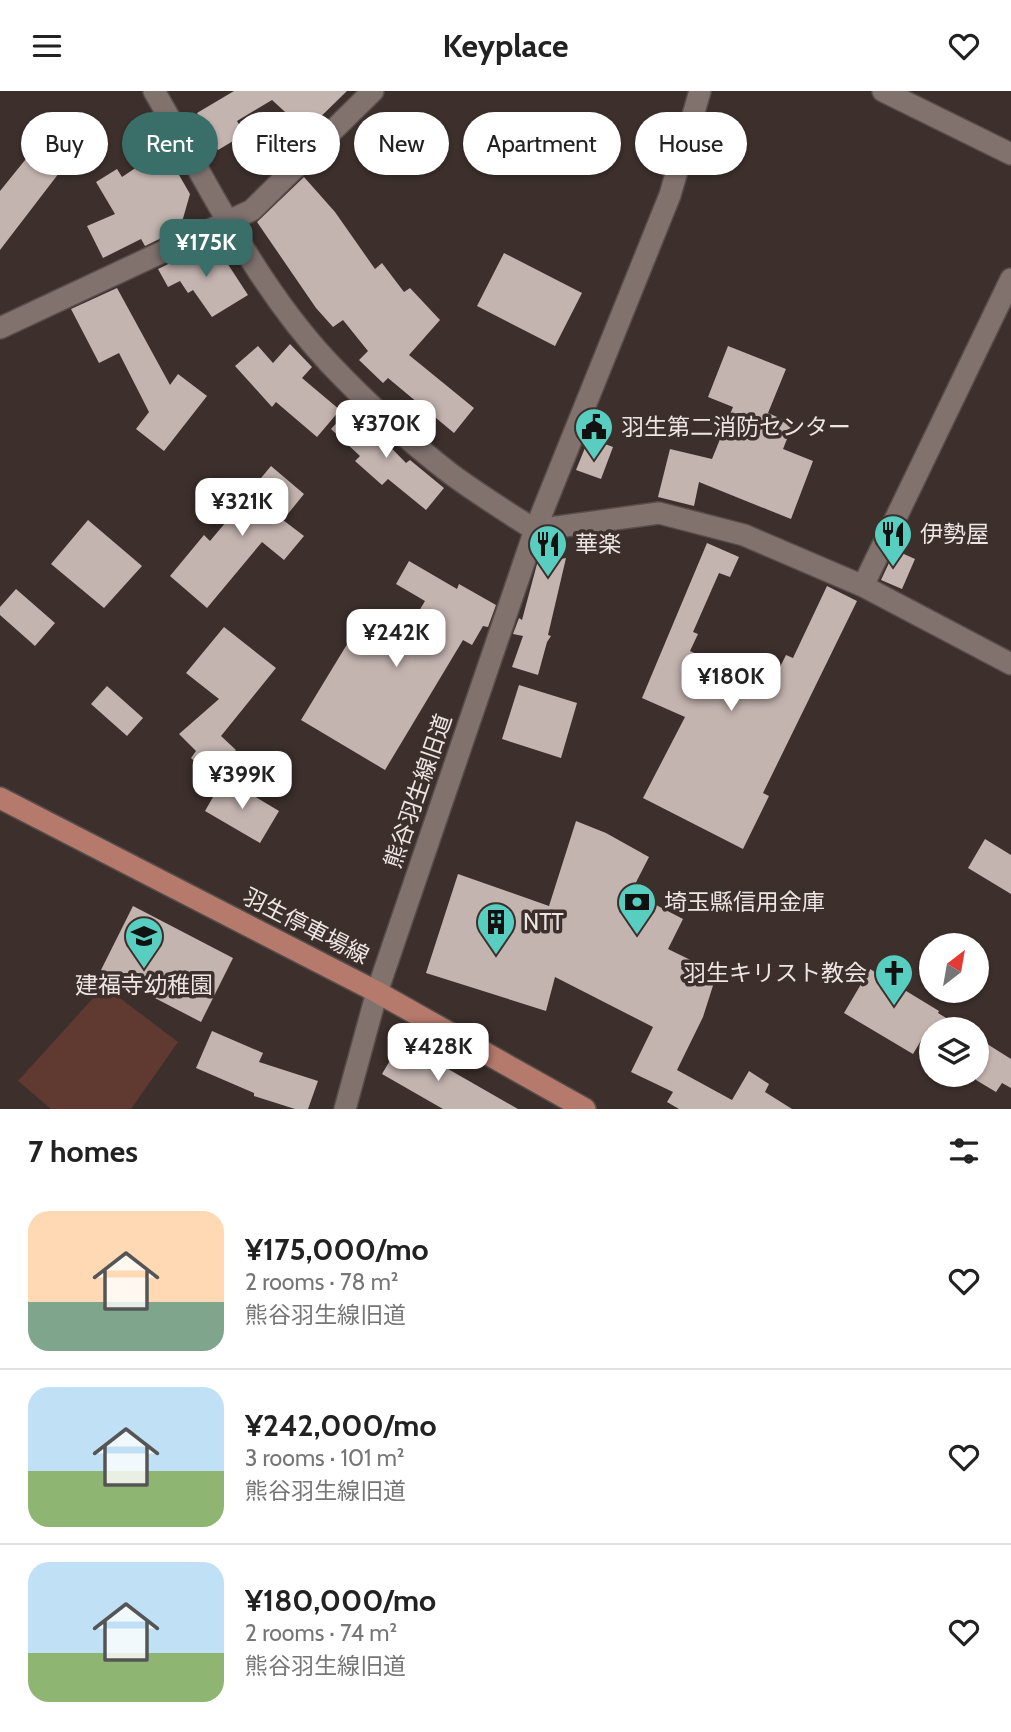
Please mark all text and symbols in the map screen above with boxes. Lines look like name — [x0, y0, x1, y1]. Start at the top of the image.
text: Keyplace — [443, 26, 568, 65]
icon: menu — [28, 27, 66, 65]
icon: heart — [945, 27, 983, 65]
chip: Buy — [21, 112, 108, 175]
chip: Rent — [122, 112, 218, 175]
chip: Filters — [232, 112, 340, 175]
chip: New — [354, 112, 449, 175]
chip: Apartment — [463, 112, 621, 175]
chip: House — [635, 112, 747, 175]
pin: ¥175K — [157, 219, 255, 279]
text: ¥175K — [176, 228, 236, 256]
pin: ¥370K — [337, 401, 435, 460]
public building icon: 羽生第二消防センター — [573, 406, 615, 461]
text: ¥370K — [352, 409, 420, 437]
place label: 羽生第二消防センター — [621, 413, 851, 441]
pin: ¥321K — [193, 479, 291, 538]
text: ¥321K — [211, 487, 273, 515]
restaurant icon: 伊勢屋 — [872, 513, 914, 568]
place label: 伊勢屋 — [920, 520, 989, 548]
restaurant icon: 華楽 — [527, 523, 569, 578]
place label: 華楽 — [575, 530, 621, 558]
pin: ¥242K — [347, 609, 445, 669]
text: ¥242K — [363, 618, 429, 646]
pin: ¥180K — [682, 653, 780, 713]
text: ¥180K — [698, 662, 764, 690]
street label: 熊谷羽生線旧道 — [379, 710, 457, 872]
pin: ¥399K — [193, 751, 291, 811]
text: ¥399K — [209, 760, 275, 788]
bank icon: 埼玉縣信用金庫 — [616, 881, 658, 936]
street label: 羽生停車場線 — [238, 882, 374, 970]
place label: 埼玉縣信用金庫 — [664, 888, 825, 916]
building icon: NTT — [475, 901, 517, 956]
place label: NTT — [523, 908, 564, 936]
school or university icon: 建福寺幼稚園 — [123, 915, 165, 970]
north arrow — [919, 933, 989, 1003]
map controls — [919, 933, 989, 1087]
church icon: 羽生キリスト教会 — [873, 952, 915, 1007]
place label: 羽生キリスト教会 — [683, 959, 867, 987]
place label: 建福寺幼稚園 — [75, 971, 213, 999]
button: layers — [919, 1017, 989, 1087]
pin: ¥428K — [389, 1023, 487, 1083]
text: ¥428K — [404, 1032, 472, 1060]
icon: filters — [945, 1132, 983, 1170]
text: 7 homes — [28, 1133, 138, 1170]
text: ¥175,000/mo — [245, 1231, 429, 1268]
icon: home — [84, 1239, 168, 1323]
icon: heart — [945, 1262, 983, 1300]
text: 2 rooms · 78 m² — [245, 1268, 399, 1296]
text: 熊谷羽生線旧道 — [245, 1301, 406, 1329]
text: ¥242,000/mo — [245, 1407, 437, 1444]
icon: home — [84, 1415, 168, 1499]
icon: heart — [945, 1438, 983, 1476]
text: 3 rooms · 101 m² — [245, 1444, 404, 1472]
text: 熊谷羽生線旧道 — [245, 1477, 406, 1505]
text: ¥180,000/mo — [245, 1582, 436, 1619]
icon: home — [84, 1590, 168, 1674]
icon: heart — [945, 1613, 983, 1651]
text: 2 rooms · 74 m² — [245, 1619, 397, 1647]
text: 熊谷羽生線旧道 — [245, 1652, 406, 1680]

